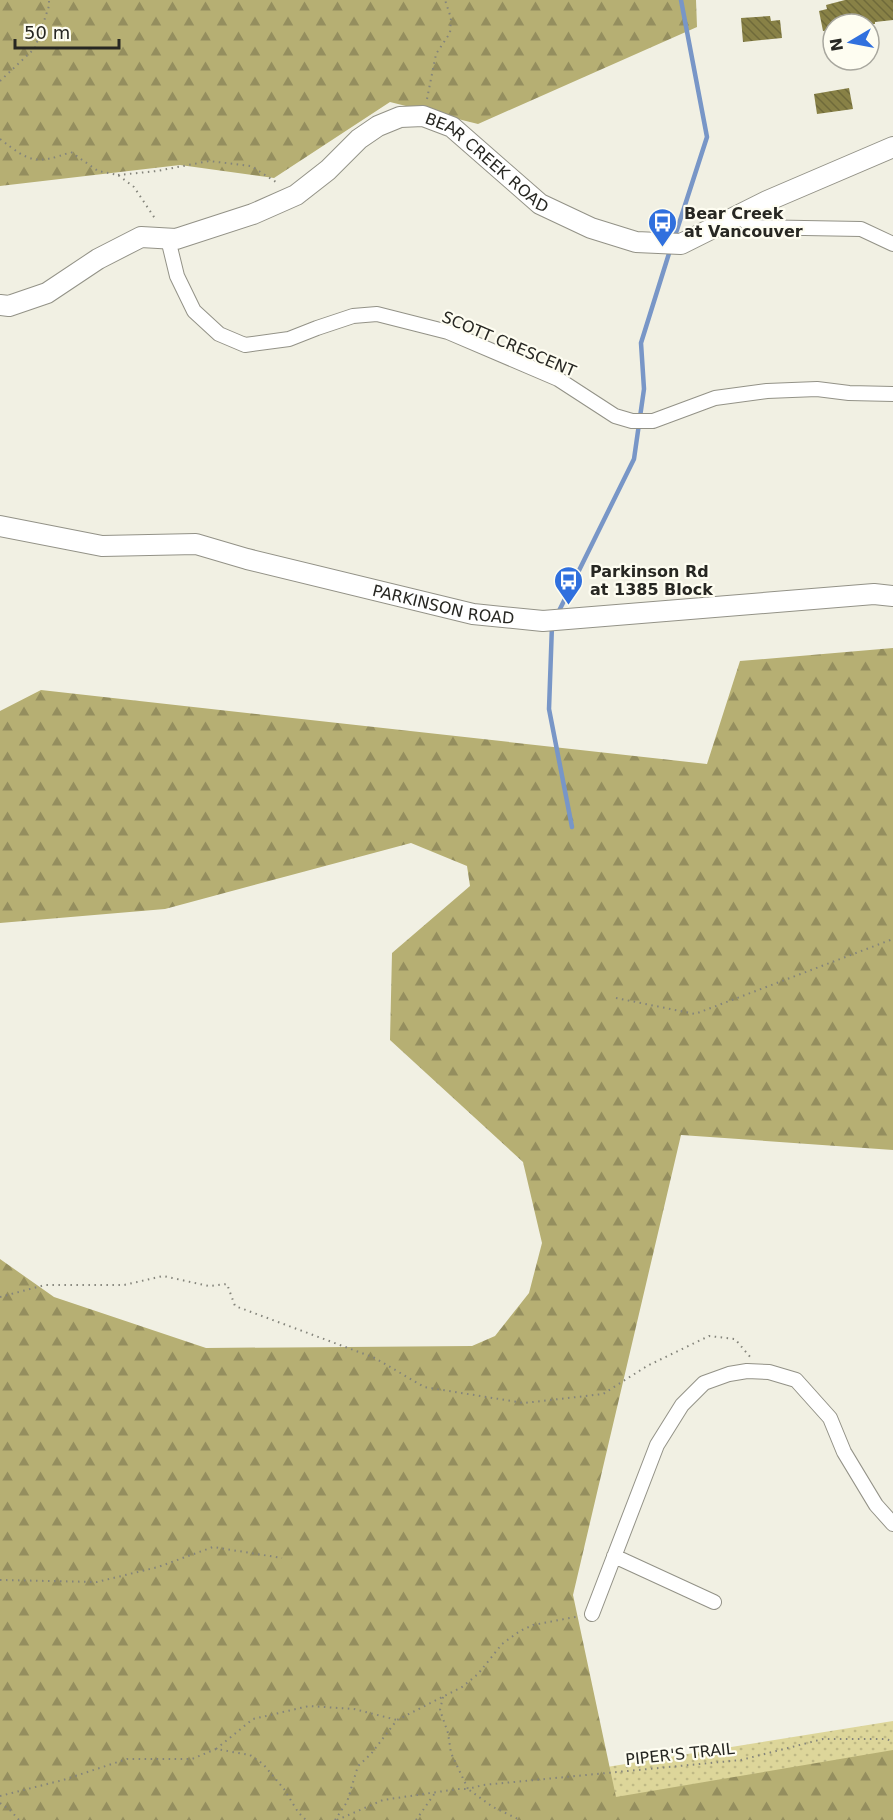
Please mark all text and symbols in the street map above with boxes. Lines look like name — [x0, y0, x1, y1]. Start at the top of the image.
scale bar — [15, 12, 118, 50]
north arrow — [821, 12, 881, 72]
text: 50 m — [24, 22, 70, 43]
text: N — [826, 36, 847, 53]
street label: BEAR CREEK ROAD — [423, 108, 552, 216]
place label: Bear Creek at Vancouver — [684, 204, 803, 241]
bus stop icon: Bear Creek at Vancouver — [647, 206, 679, 248]
street label: SCOTT CRESCENT — [439, 307, 579, 381]
place label: Parkinson Rd at 1385 Block — [590, 562, 713, 599]
bus stop icon: Parkinson Rd at 1385 Block — [553, 564, 585, 606]
street label: PARKINSON ROAD — [371, 580, 515, 628]
street label: PIPER'S TRAIL — [624, 1739, 736, 1769]

